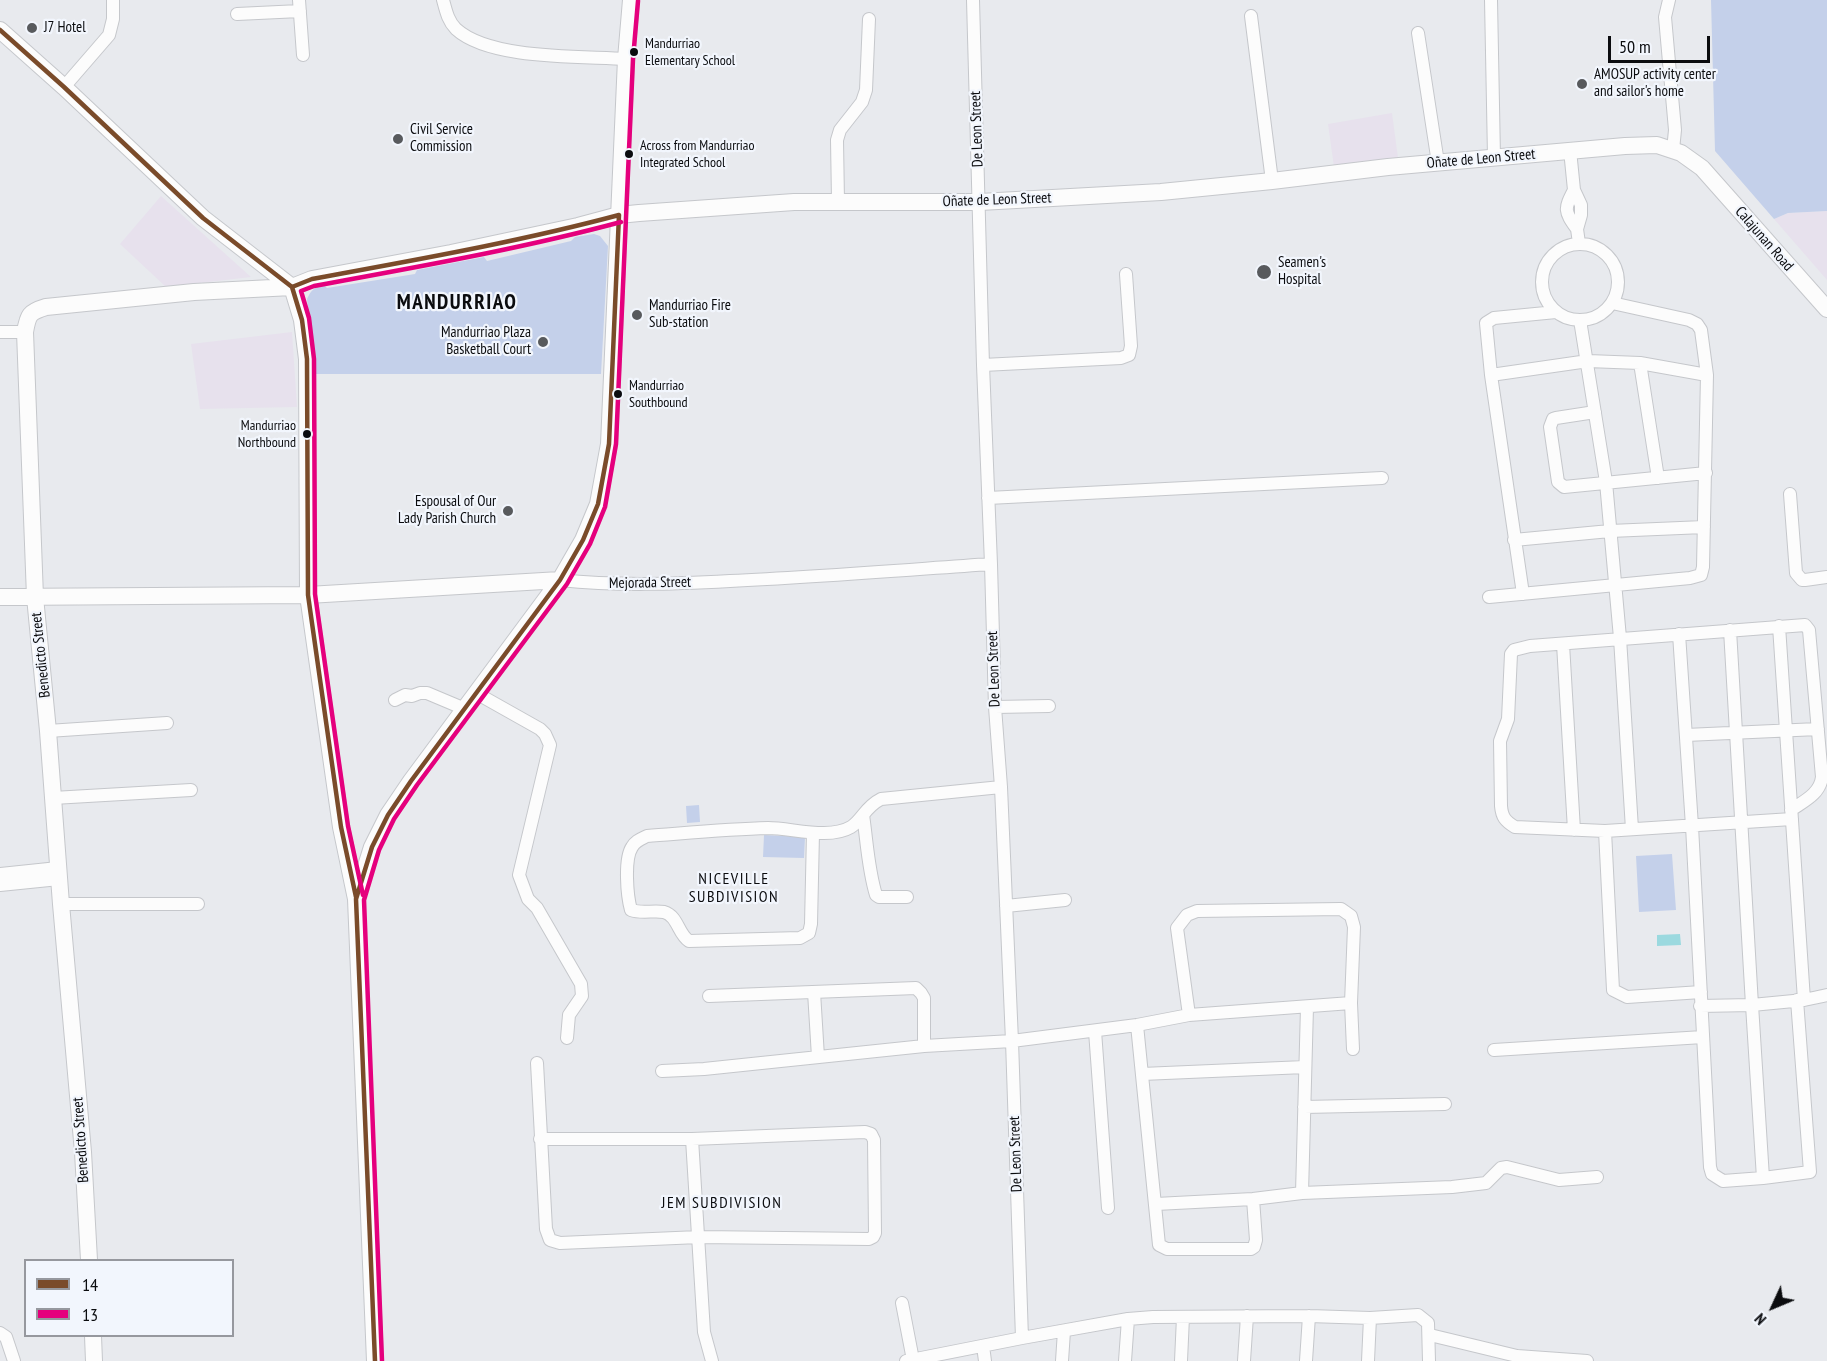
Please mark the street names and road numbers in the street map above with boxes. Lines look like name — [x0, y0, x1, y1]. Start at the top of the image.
street label: De Leon Street — [967, 91, 987, 167]
street label: Oñate de Leon Street — [1426, 145, 1536, 173]
street label: Oñate de Leon Street — [942, 189, 1052, 211]
street label: Calajunan Road — [1731, 203, 1797, 275]
street label: Mejorada Street — [609, 573, 691, 593]
street label: Benedicto Street — [28, 611, 54, 699]
street label: De Leon Street — [984, 631, 1004, 707]
street label: Benedicto Street — [69, 1097, 93, 1183]
street label: De Leon Street — [1006, 1116, 1026, 1192]

